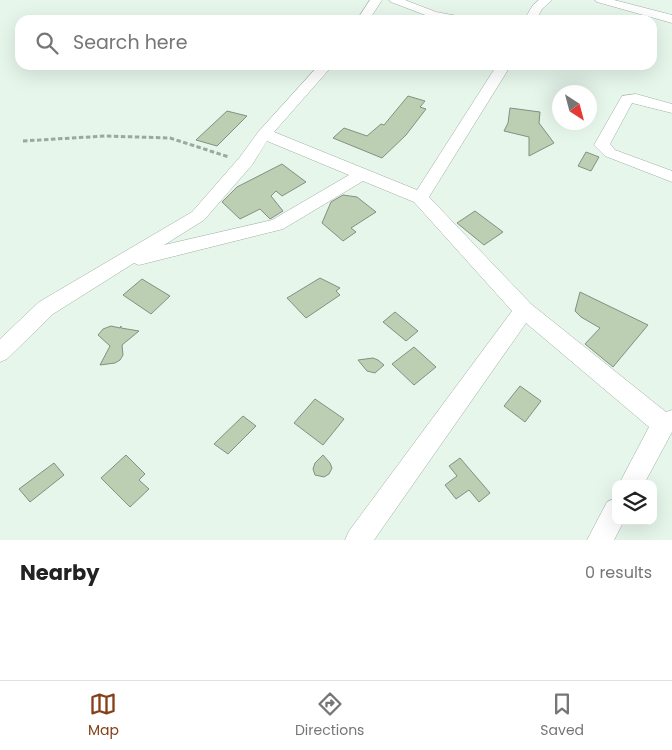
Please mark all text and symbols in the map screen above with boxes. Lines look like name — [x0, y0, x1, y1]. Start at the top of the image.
search box — [15, 15, 657, 70]
icon: search — [33, 29, 61, 57]
text: Search here — [73, 29, 187, 56]
north arrow — [552, 85, 597, 130]
map controls — [612, 480, 657, 525]
button: layers — [612, 480, 657, 525]
text: Nearby — [20, 558, 100, 587]
text: 0 results — [585, 561, 652, 584]
tab: Map — [88, 690, 119, 741]
tab: Directions — [295, 690, 364, 741]
tab: Saved — [540, 690, 584, 741]

